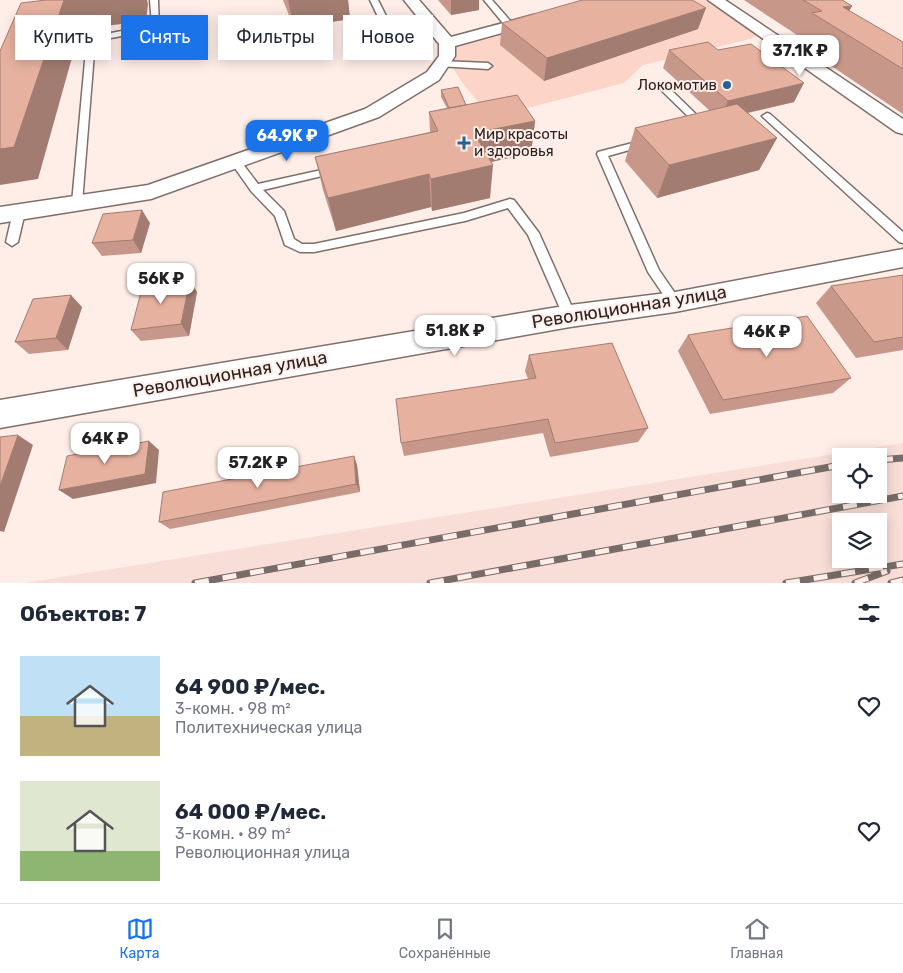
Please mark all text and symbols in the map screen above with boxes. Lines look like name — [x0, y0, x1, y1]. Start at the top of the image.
chip: Купить — [15, 15, 111, 60]
chip: Снять — [121, 15, 208, 60]
chip: Фильтры — [218, 15, 333, 60]
chip: Новое — [343, 15, 433, 60]
pin: 37.1K ₽ — [754, 34, 846, 77]
text: 37.1K ₽ — [772, 41, 828, 60]
place label: Локомотив — [637, 76, 717, 94]
marker: Локомотив — [721, 79, 733, 91]
pin: 64.9K ₽ — [241, 120, 333, 162]
place label: Мир красоты и здоровья — [474, 125, 568, 160]
text: 64.9K ₽ — [257, 126, 317, 145]
marker: Мир красоты и здоровья — [458, 137, 470, 149]
pin: 56K ₽ — [126, 262, 196, 305]
text: 56K ₽ — [138, 269, 184, 288]
street label: Революционная улица — [530, 281, 728, 333]
pin: 51.8K ₽ — [409, 314, 501, 357]
pin: 46K ₽ — [732, 316, 802, 358]
text: 51.8K ₽ — [426, 321, 484, 340]
text: 46K ₽ — [744, 322, 790, 341]
street label: Революционная улица — [131, 346, 329, 402]
pin: 64K ₽ — [70, 422, 140, 465]
text: 64K ₽ — [82, 429, 128, 448]
pin: 57.2K ₽ — [212, 446, 304, 489]
map controls — [832, 448, 887, 568]
button: locate — [832, 448, 887, 503]
text: 57.2K ₽ — [228, 453, 288, 472]
button: layers — [832, 513, 887, 568]
icon: filters — [855, 599, 883, 627]
text: Объектов: 7 — [20, 601, 146, 626]
text: 64 900 ₽/мес. — [175, 674, 326, 699]
icon: home — [60, 676, 120, 736]
icon: heart — [855, 692, 883, 720]
text: 3-комн. · 98 m² — [175, 699, 291, 718]
text: Политехническая улица — [175, 718, 362, 737]
text: 64 000 ₽/мес. — [175, 799, 326, 824]
icon: home — [60, 801, 120, 861]
icon: heart — [855, 817, 883, 845]
text: 3-комн. · 89 m² — [175, 824, 291, 843]
text: Революционная улица — [175, 843, 350, 862]
tab: Карта — [120, 915, 160, 962]
tab: Сохранённые — [399, 915, 491, 962]
tab: Главная — [730, 915, 783, 962]

